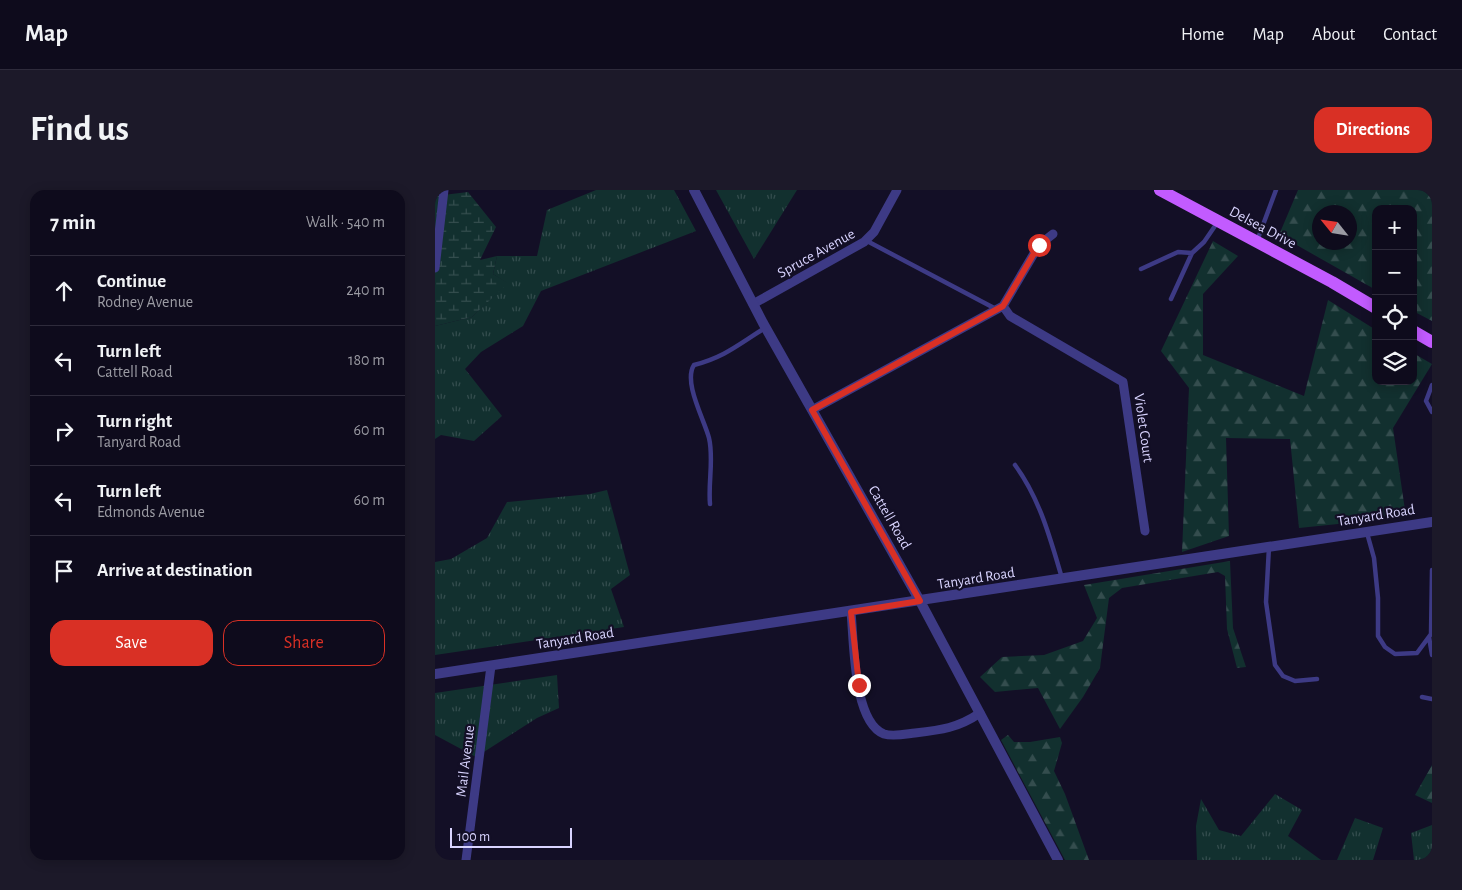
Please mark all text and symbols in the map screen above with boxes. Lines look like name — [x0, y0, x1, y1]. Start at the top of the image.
text: Map — [25, 22, 68, 46]
text: Home — [1181, 26, 1224, 44]
text: Map — [1252, 26, 1284, 44]
text: About — [1312, 26, 1355, 44]
text: Contact — [1383, 26, 1437, 44]
button: Directions — [1314, 107, 1432, 153]
text: Find us — [30, 112, 129, 147]
street label: Delsea Drive — [1227, 204, 1299, 251]
north arrow — [1312, 205, 1357, 250]
map controls — [1372, 205, 1417, 385]
button: + — [1372, 205, 1417, 250]
text: 7 min — [50, 212, 96, 233]
text: Walk · 540 m — [306, 214, 385, 230]
street label: Spruce Avenue — [775, 226, 858, 281]
route start — [1028, 234, 1051, 257]
button: − — [1372, 250, 1417, 295]
text: Continue — [97, 272, 166, 291]
icon: ahead — [50, 277, 78, 305]
text: 240 m — [346, 282, 385, 298]
text: Rodney Avenue — [97, 294, 193, 310]
button: locate — [1372, 295, 1417, 340]
button: layers — [1372, 340, 1417, 385]
text: Turn left — [97, 342, 161, 361]
icon: left — [50, 347, 78, 375]
text: 180 m — [348, 352, 385, 368]
text: Cattell Road — [97, 364, 172, 380]
street label: Violet Court — [1131, 393, 1156, 464]
text: Turn right — [97, 412, 172, 431]
icon: right — [50, 417, 78, 445]
text: 60 m — [354, 422, 385, 438]
text: Tanyard Road — [97, 434, 181, 450]
text: Turn left — [97, 482, 161, 501]
street label: Cattell Road — [865, 483, 914, 552]
icon: left — [50, 487, 78, 515]
text: 60 m — [354, 492, 385, 508]
street label: Tanyard Road — [1336, 502, 1416, 529]
text: Edmonds Avenue — [97, 504, 205, 520]
icon: arrive — [50, 557, 78, 585]
text: Arrive at destination — [97, 561, 253, 580]
street label: Tanyard Road — [936, 565, 1016, 592]
button: Save — [50, 620, 213, 666]
button: Share — [223, 620, 385, 666]
street label: Tanyard Road — [535, 625, 615, 652]
route end — [848, 674, 871, 697]
street label: Mail Avenue — [454, 724, 477, 798]
scale bar — [450, 825, 573, 848]
text: 100 m — [457, 830, 490, 844]

